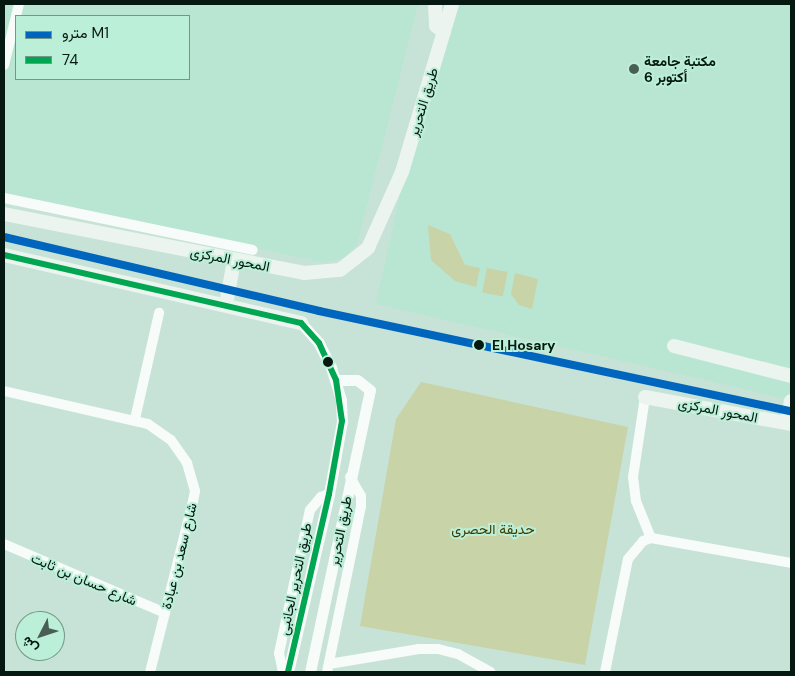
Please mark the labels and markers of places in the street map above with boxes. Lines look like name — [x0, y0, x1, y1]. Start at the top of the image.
place label: مكتبة جامعة 6 أكتوبر — [644, 53, 716, 85]
marker: مكتبة جامعة 6 أكتوبر — [628, 63, 640, 75]
marker: El Hosary — [470, 336, 488, 354]
place label: El Hosary — [492, 337, 556, 353]
unlabelled marker — [323, 357, 333, 367]

